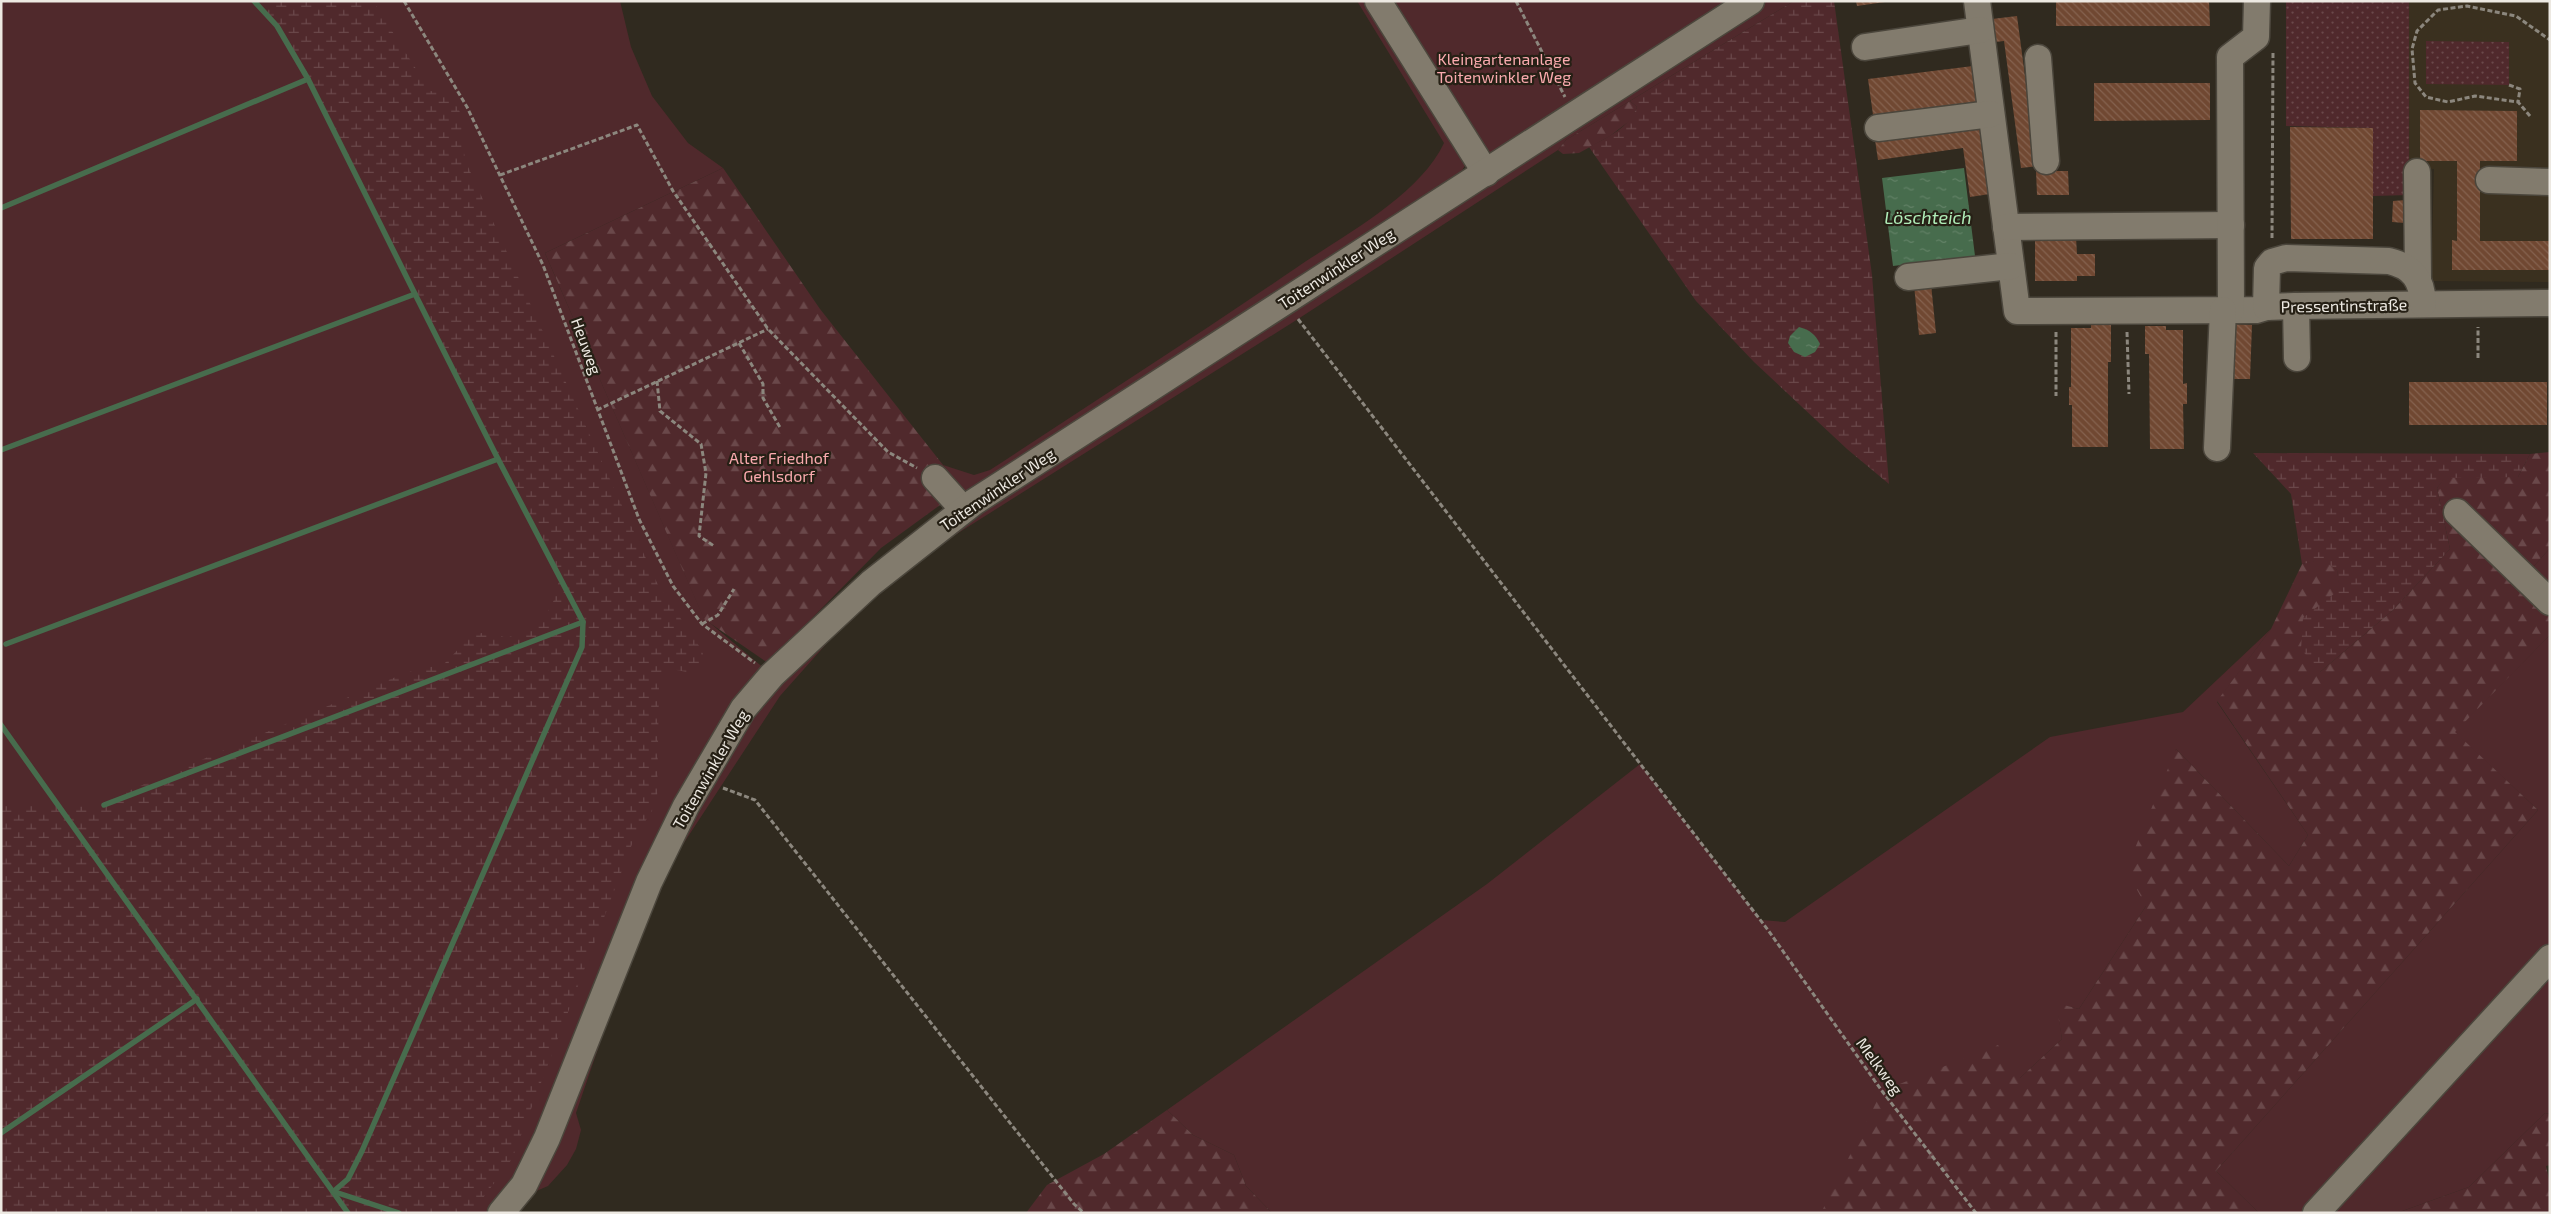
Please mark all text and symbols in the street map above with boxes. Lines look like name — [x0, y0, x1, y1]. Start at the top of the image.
park label: Kleingartenanlage Toitenwinkler Weg — [1437, 49, 1571, 86]
water label: Löschteich — [1884, 206, 1972, 228]
street label: Toitenwinkler Weg — [1274, 223, 1398, 313]
street label: Pressentinstraße — [2281, 294, 2407, 316]
street label: Heuweg — [568, 315, 606, 377]
street label: Toitenwinkler Weg — [936, 444, 1058, 534]
park label: Alter Friedhof Gehlsdorf — [729, 448, 830, 485]
street label: Toitenwinkler Weg — [668, 706, 752, 832]
street label: Melkweg — [1853, 1034, 1907, 1098]

